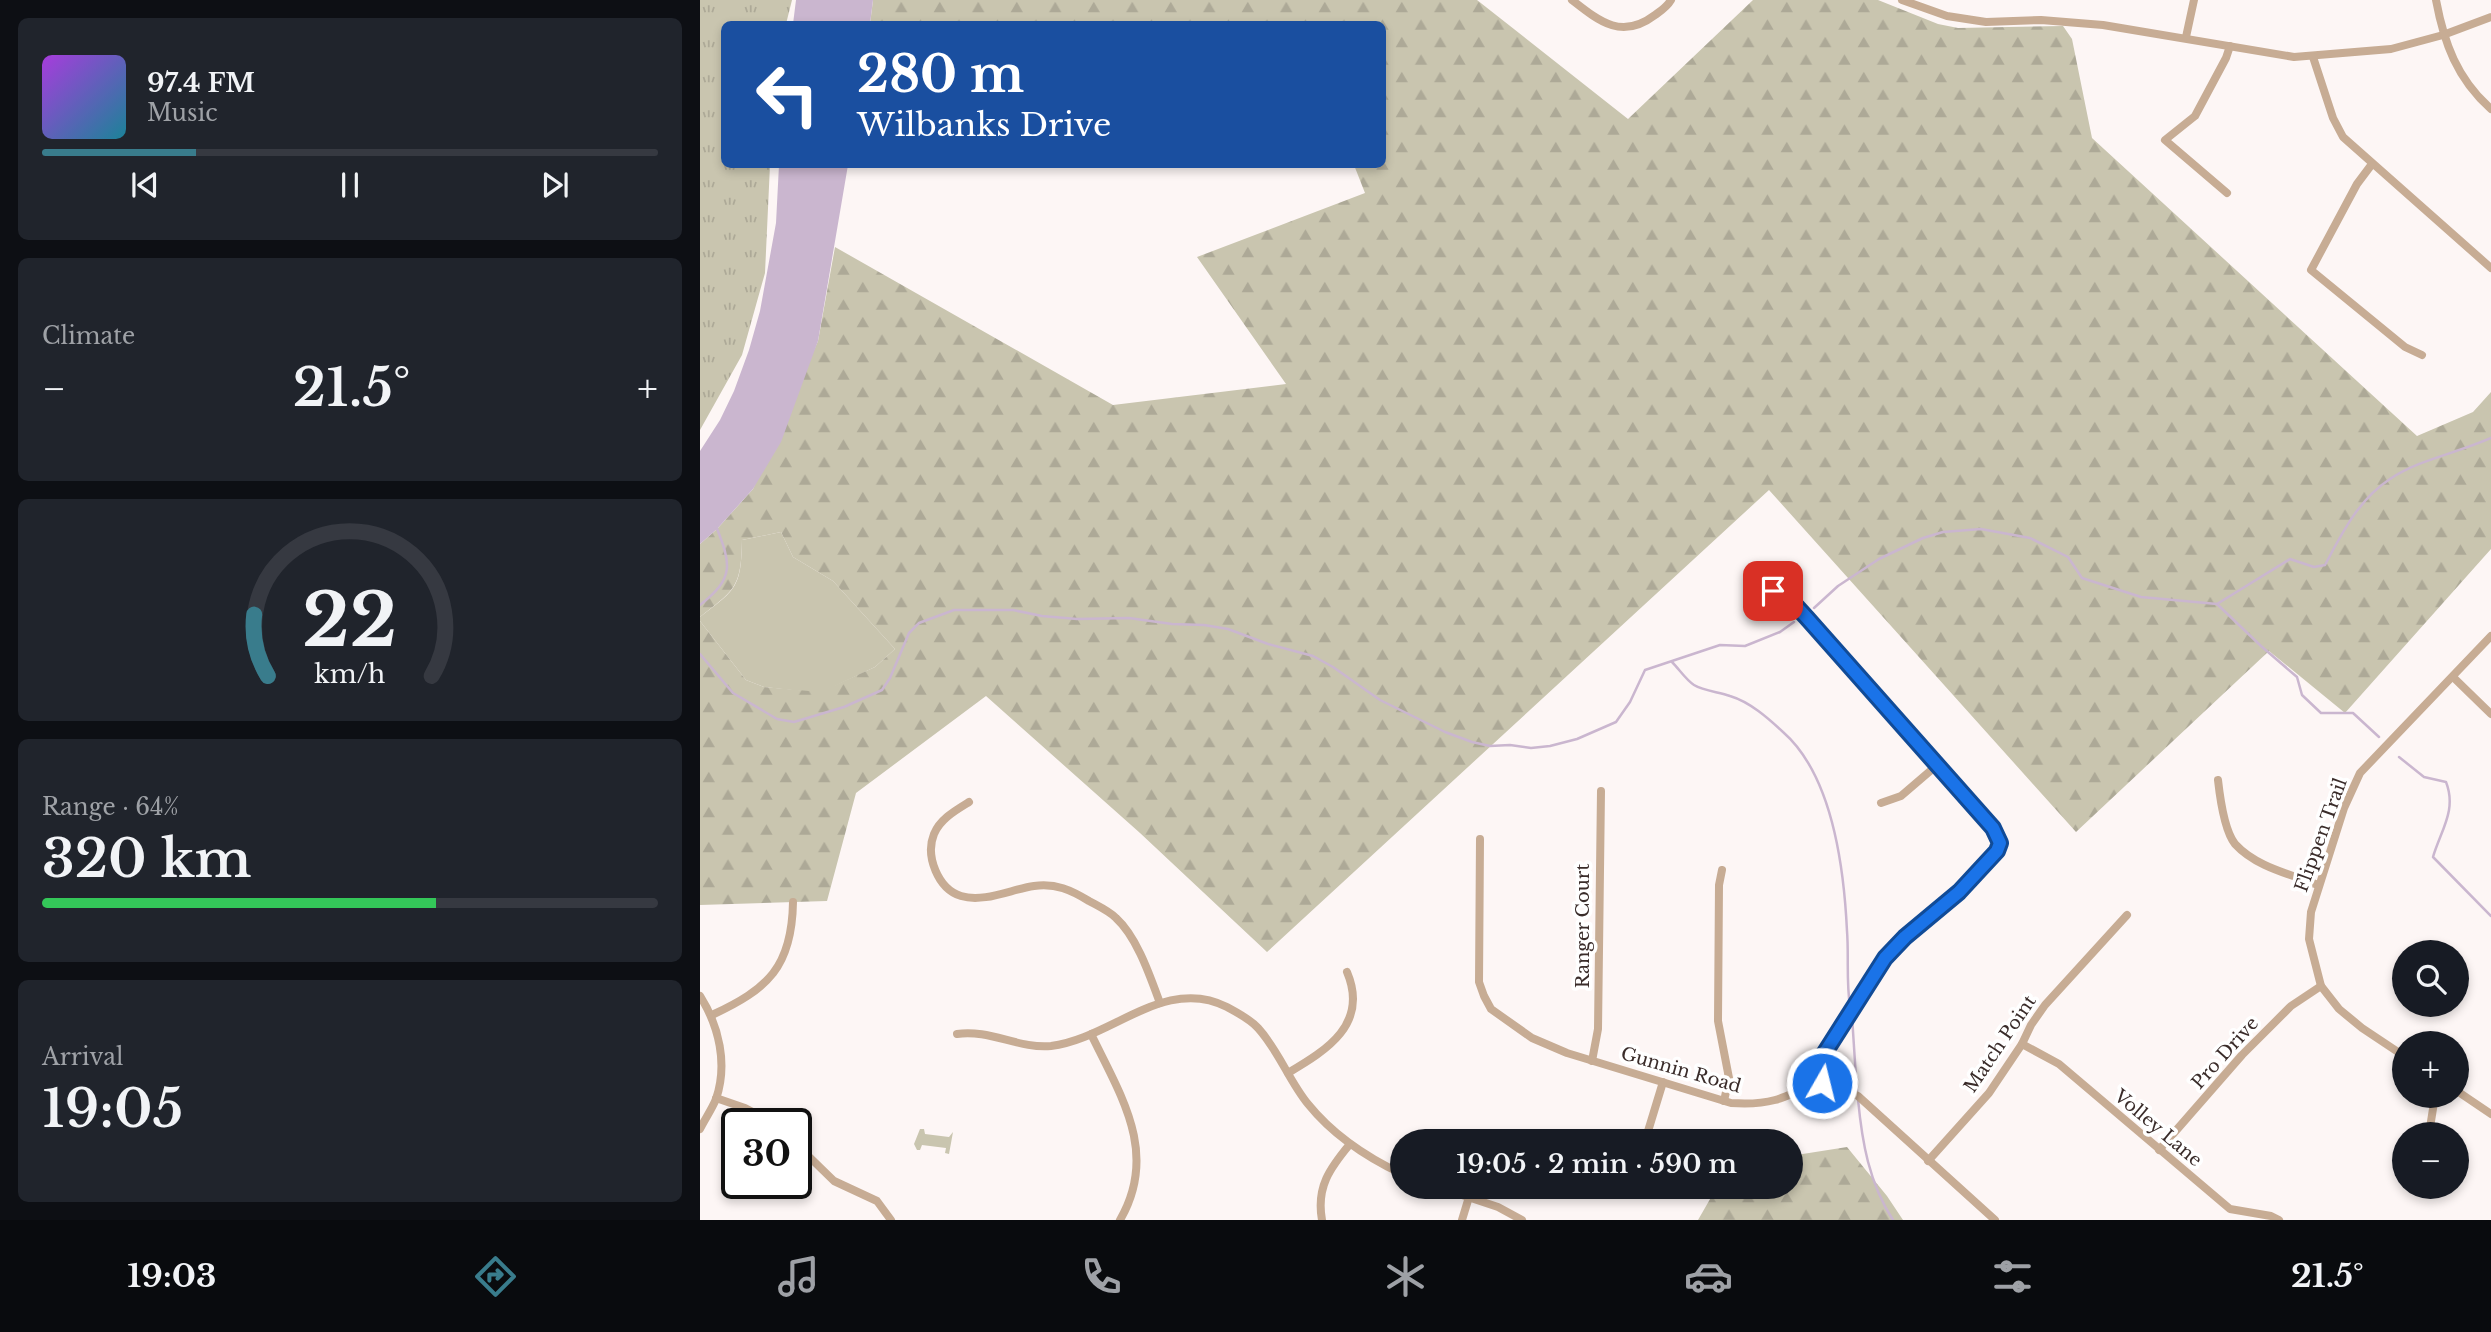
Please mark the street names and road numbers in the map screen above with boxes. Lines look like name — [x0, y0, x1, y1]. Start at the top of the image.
street label: Flippen Trail — [2290, 775, 2352, 895]
street label: Ranger Court — [1572, 864, 1594, 988]
street label: Match Point — [1959, 991, 2041, 1097]
street label: Pro Drive — [2187, 1013, 2263, 1093]
street label: Gunnin Road — [1618, 1042, 1744, 1098]
street label: Volley Lane — [2109, 1084, 2206, 1171]

